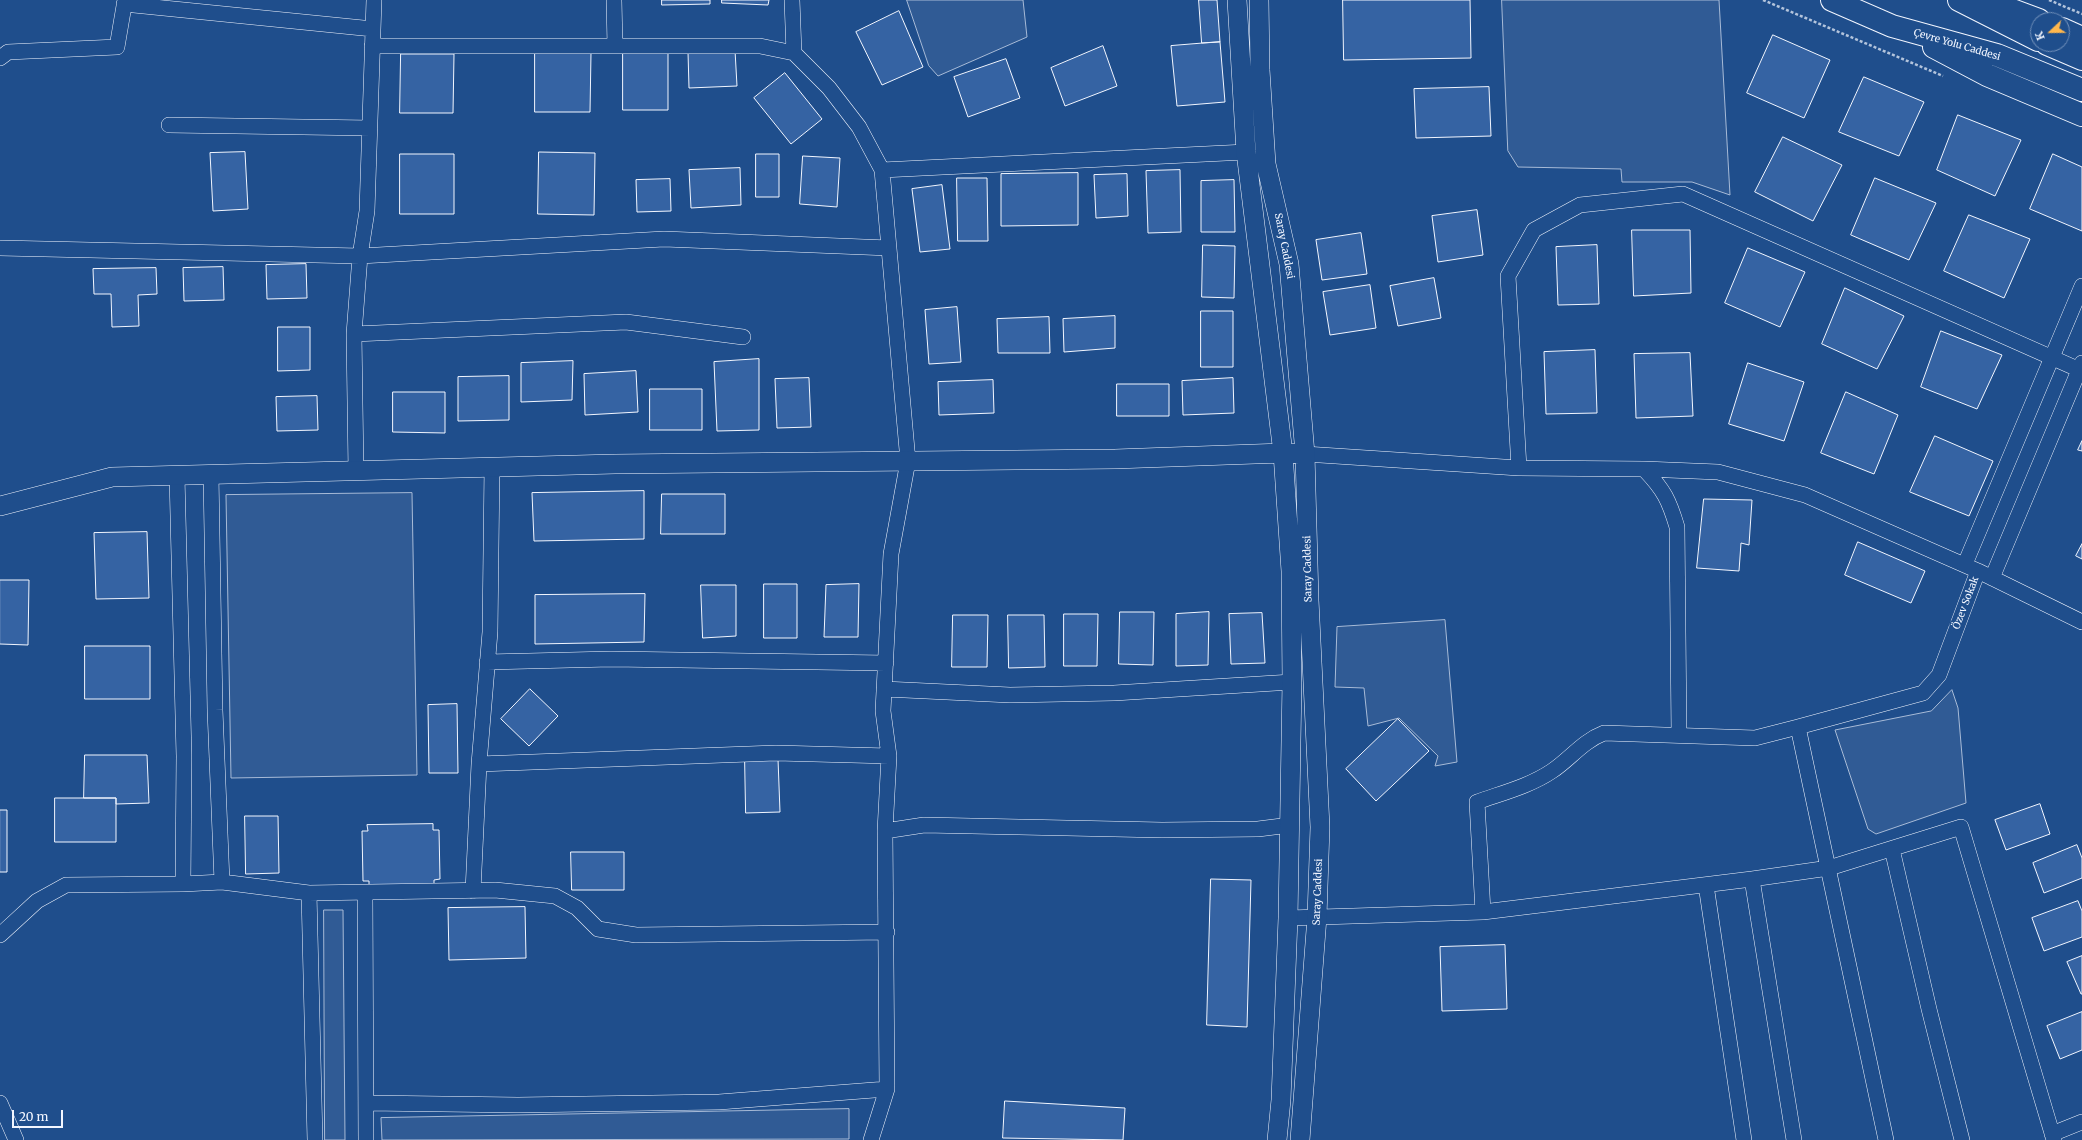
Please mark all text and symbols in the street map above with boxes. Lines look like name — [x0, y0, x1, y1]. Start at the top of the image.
north arrow — [2030, 12, 2070, 52]
street label: Çevre Yolu Caddesi — [1912, 27, 2002, 63]
text: K — [2032, 30, 2048, 43]
street label: Saray Caddesi — [1272, 212, 1296, 280]
street label: Saray Caddesi — [1301, 536, 1315, 602]
street label: Özev Sokak — [1950, 575, 1982, 631]
street label: Saray Caddesi — [1311, 858, 1325, 926]
scale bar — [14, 1102, 65, 1128]
text: 20 m — [19, 1109, 48, 1124]

